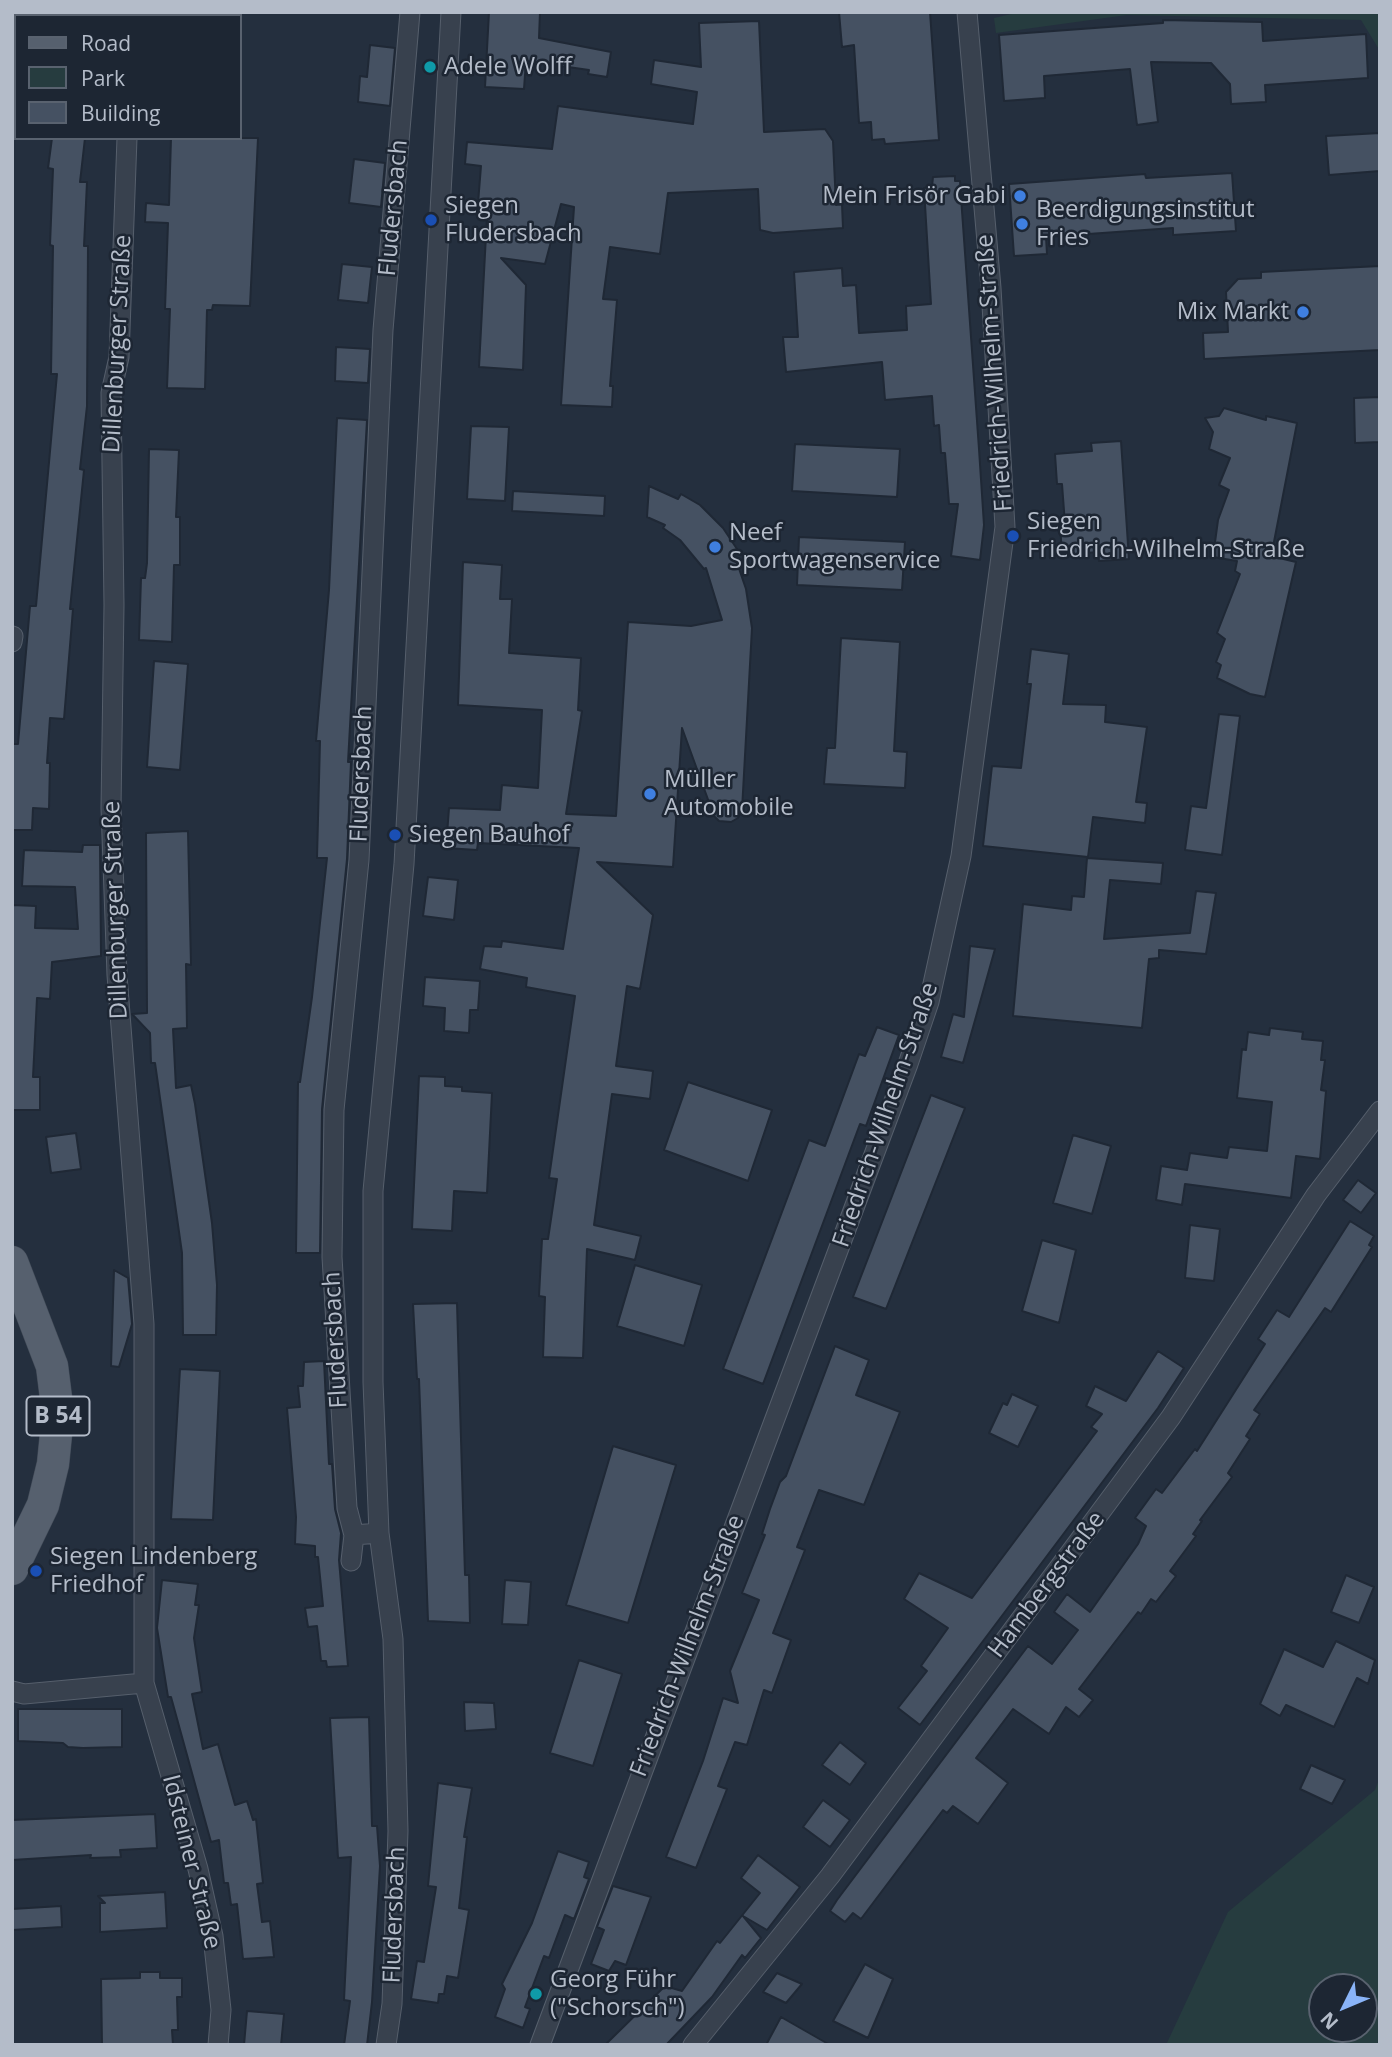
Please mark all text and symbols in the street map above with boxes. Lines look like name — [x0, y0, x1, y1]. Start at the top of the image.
legend — [14, 14, 242, 140]
text: Road — [81, 29, 131, 57]
place label: Adele Wolff — [444, 53, 572, 81]
marker: Adele Wolff — [422, 59, 438, 75]
text: Park — [81, 64, 125, 92]
text: Building — [81, 99, 160, 127]
street label: Fludersbach — [374, 139, 414, 277]
place label: Mein Frisör Gabi — [822, 182, 1006, 210]
marker: Mein Frisör Gabi — [1012, 188, 1028, 204]
place label: Siegen Fludersbach — [445, 192, 582, 248]
place label: Beerdigungsinstitut Fries — [1036, 196, 1255, 252]
marker: Siegen Fludersbach — [423, 212, 439, 228]
marker: Beerdigungsinstitut Fries — [1014, 216, 1030, 232]
street label: Friedrich-Wilhelm-Straße — [971, 233, 1019, 513]
street label: Dillenburger Straße — [98, 234, 138, 454]
place label: Mix Markt — [1177, 298, 1289, 326]
marker: Mix Markt — [1295, 304, 1311, 320]
place label: Siegen Friedrich-Wilhelm-Straße — [1027, 508, 1305, 564]
place label: Neef Sportwagenservice — [729, 519, 941, 575]
marker: Siegen Friedrich-Wilhelm-Straße — [1005, 528, 1021, 544]
marker: Neef Sportwagenservice — [707, 539, 723, 555]
street label: Fludersbach — [345, 705, 379, 843]
place label: Müller Automobile — [664, 766, 794, 822]
marker: Müller Automobile — [642, 786, 658, 802]
street label: Dillenburger Straße — [98, 800, 134, 1020]
place label: Siegen Bauhof — [409, 821, 570, 849]
marker: Siegen Bauhof — [387, 827, 403, 843]
street label: Friedrich-Wilhelm-Straße — [827, 979, 945, 1251]
street label: Fludersbach — [318, 1271, 354, 1409]
road number: B 54 — [27, 1396, 90, 1436]
street label: Hambergstraße — [983, 1506, 1111, 1664]
street label: Friedrich-Wilhelm-Straße — [625, 1511, 751, 1781]
place label: Siegen Lindenberg Friedhof — [50, 1543, 257, 1599]
marker: Siegen Lindenberg Friedhof — [28, 1563, 44, 1579]
street label: Idsteiner Straße — [155, 1772, 227, 1952]
street label: Fludersbach — [378, 1846, 412, 1984]
place label: Georg Führ ("Schorsch") — [550, 1966, 685, 2022]
north arrow — [1308, 1973, 1378, 2043]
marker: Georg Führ ("Schorsch") — [528, 1986, 544, 2002]
text: N — [1314, 2006, 1344, 2035]

